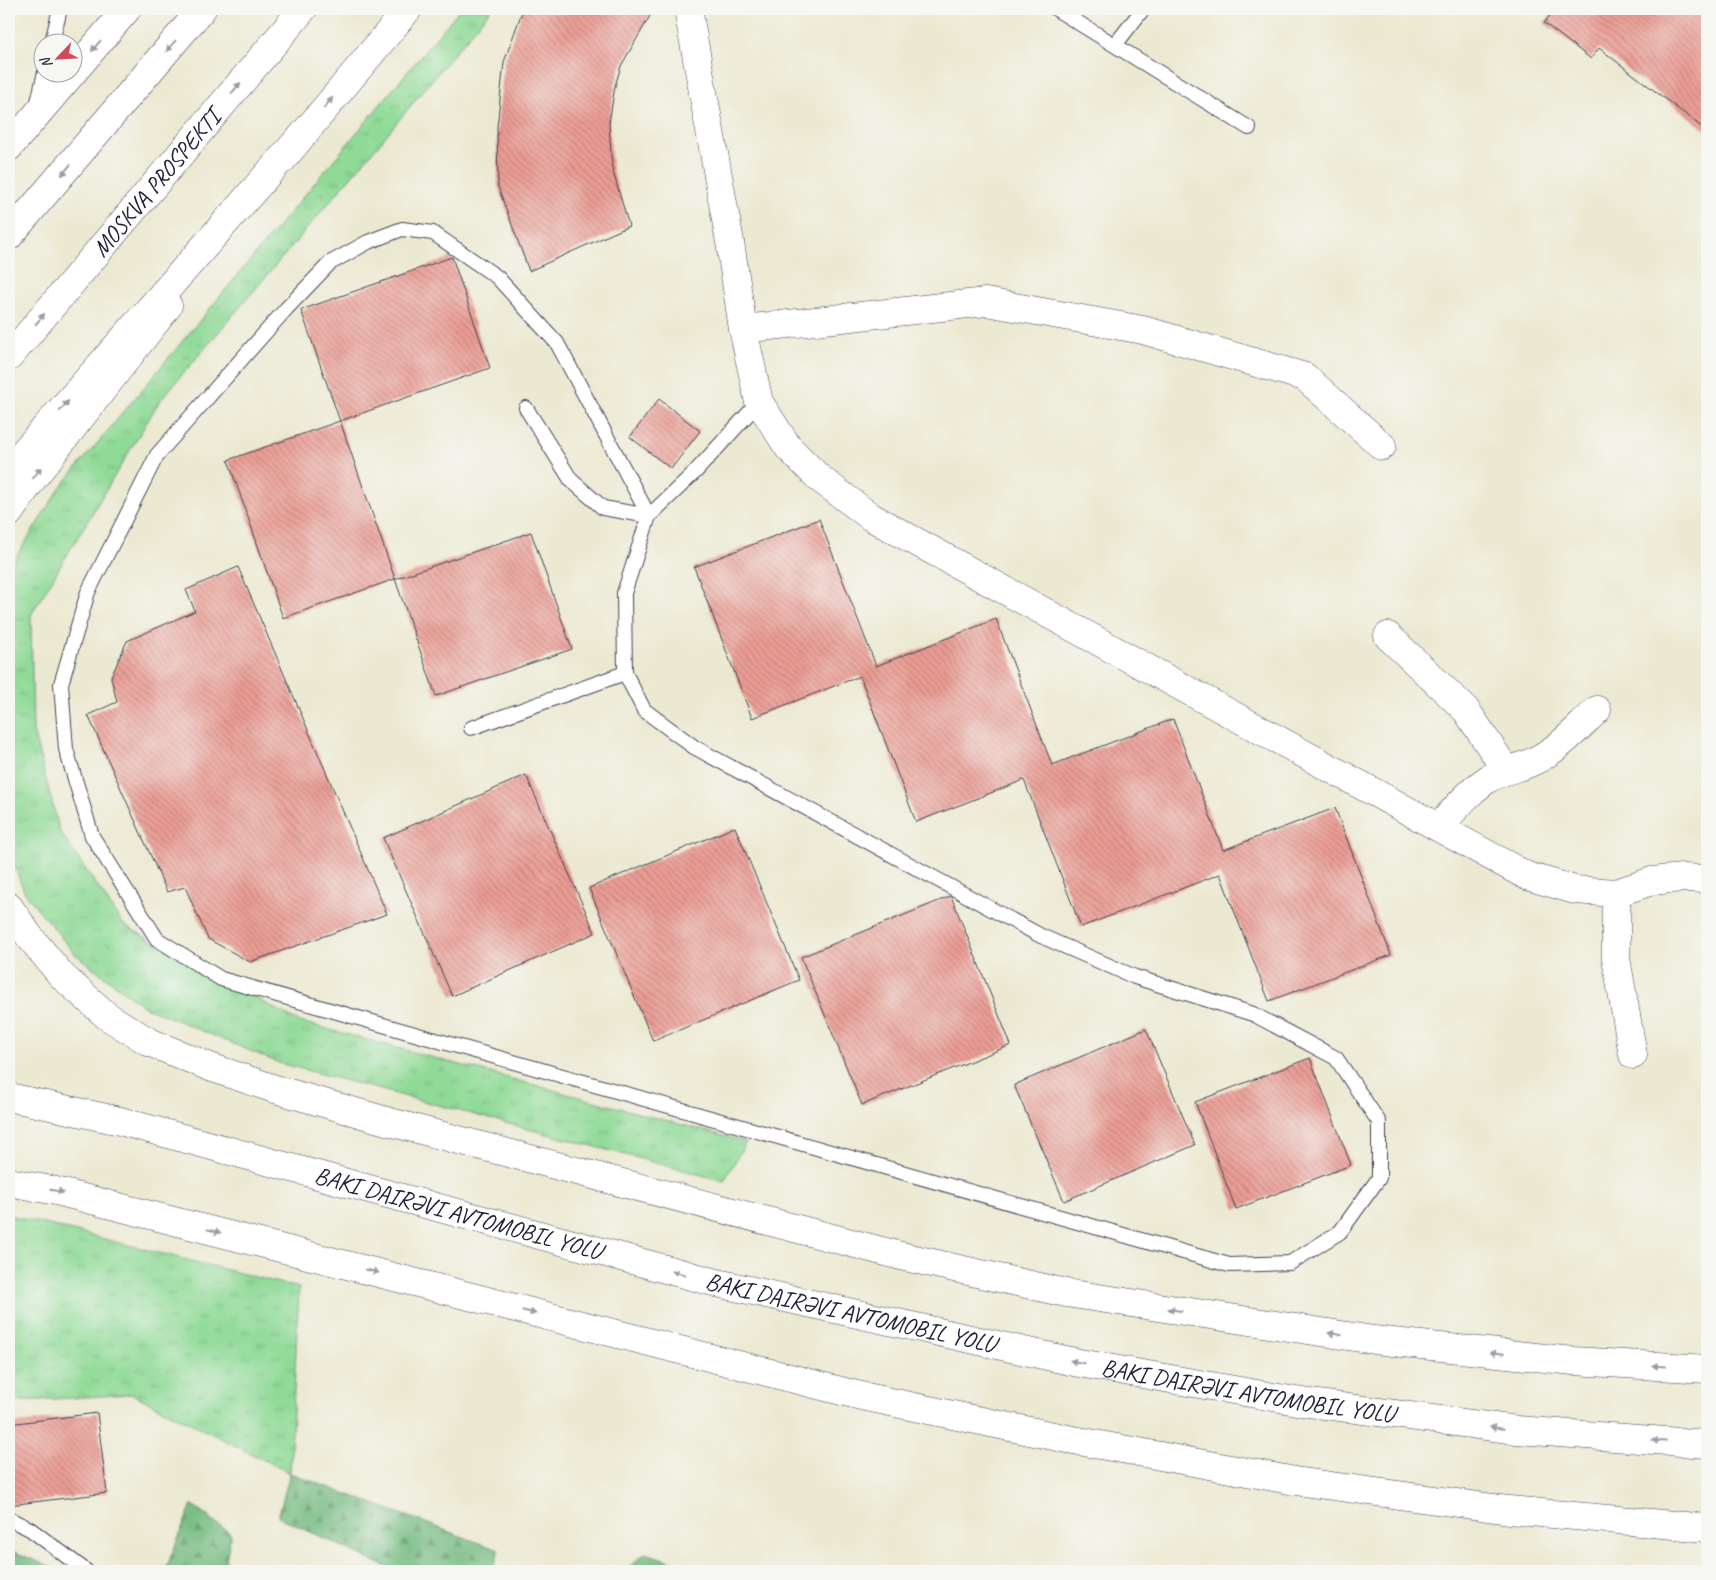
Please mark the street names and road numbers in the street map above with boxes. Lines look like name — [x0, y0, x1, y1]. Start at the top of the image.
street label: MOSKVA PROSPEKTI — [85, 99, 230, 263]
street label: BAKI DAIRƏVI AVTOMOBIL YOLU — [311, 1160, 609, 1267]
street label: BAKI DAIRƏVI AVTOMOBIL YOLU — [702, 1266, 1003, 1360]
street label: BAKI DAIRƏVI AVTOMOBIL YOLU — [1099, 1352, 1400, 1429]

